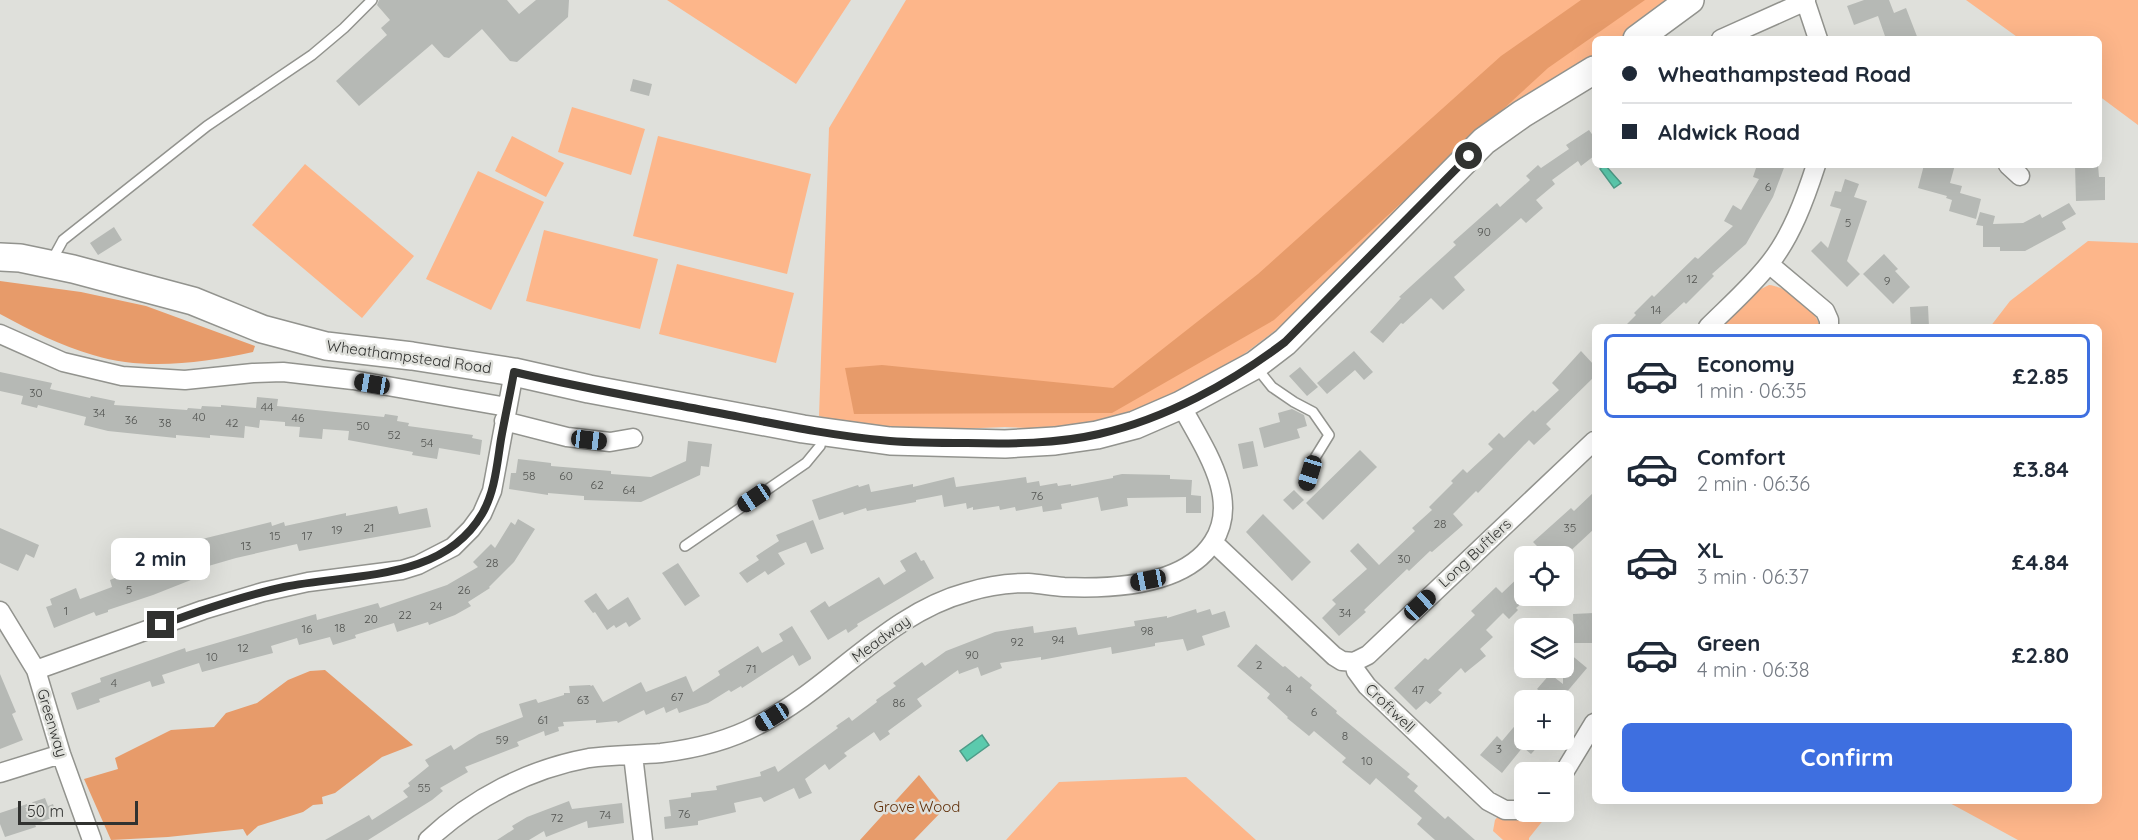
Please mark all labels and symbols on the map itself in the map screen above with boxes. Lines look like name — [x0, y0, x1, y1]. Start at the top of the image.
route start — [1455, 142, 1482, 169]
house number: 6 — [1765, 179, 1772, 194]
house number: 5 — [1845, 215, 1851, 230]
house number: 90 — [1477, 224, 1491, 239]
house number: 12 — [1686, 271, 1698, 286]
house number: 9 — [1884, 273, 1891, 288]
house number: 14 — [1651, 302, 1661, 317]
street label: Wheathampstead Road — [325, 336, 493, 377]
car — [353, 372, 391, 396]
house number: 30 — [29, 385, 43, 400]
house number: 44 — [261, 399, 273, 414]
house number: 34 — [93, 405, 105, 420]
house number: 40 — [192, 409, 206, 424]
house number: 46 — [292, 410, 305, 425]
house number: 36 — [125, 412, 138, 427]
house number: 38 — [159, 415, 171, 430]
house number: 42 — [226, 415, 239, 430]
house number: 50 — [356, 418, 370, 433]
house number: 52 — [387, 427, 401, 442]
car — [570, 429, 608, 451]
house number: 54 — [421, 435, 433, 450]
car — [1296, 453, 1324, 493]
house number: 58 — [522, 468, 536, 483]
house number: 60 — [559, 468, 573, 483]
house number: 62 — [590, 477, 604, 492]
car — [734, 480, 774, 516]
house number: 64 — [623, 482, 635, 497]
house number: 76 — [1031, 488, 1044, 503]
street label: Long Buftlers — [1434, 514, 1515, 591]
house number: 28 — [1433, 516, 1447, 531]
house number: 21 — [363, 520, 375, 535]
house number: 35 — [1564, 520, 1576, 535]
house number: 19 — [331, 522, 343, 537]
house number: 15 — [270, 528, 280, 543]
house number: 17 — [302, 528, 312, 543]
callout: 2 min — [112, 538, 210, 580]
house number: 13 — [241, 538, 251, 553]
house number: 30 — [1397, 551, 1411, 566]
house number: 28 — [485, 555, 499, 570]
car — [1129, 568, 1167, 592]
house number: 5 — [126, 582, 132, 597]
house number: 26 — [457, 582, 471, 597]
car — [1401, 586, 1439, 624]
house number: 24 — [430, 598, 442, 613]
house number: 1 — [64, 603, 68, 618]
house number: 34 — [1339, 605, 1351, 620]
house number: 22 — [398, 607, 412, 622]
route end — [147, 611, 174, 638]
house number: 20 — [364, 611, 378, 626]
street label: Meadway — [848, 611, 914, 666]
house number: 18 — [335, 620, 345, 635]
house number: 16 — [302, 621, 313, 636]
house number: 98 — [1140, 623, 1154, 638]
house number: 94 — [1051, 632, 1065, 647]
house number: 92 — [1010, 634, 1024, 649]
house number: 12 — [237, 640, 249, 655]
house number: 90 — [965, 647, 979, 662]
house number: 10 — [206, 649, 218, 664]
house number: 2 — [1256, 657, 1263, 672]
house number: 71 — [745, 661, 757, 676]
house number: 4 — [111, 675, 117, 690]
street label: Croftwell — [1361, 679, 1419, 736]
house number: 4 — [1286, 681, 1292, 696]
house number: 47 — [1412, 682, 1424, 697]
street label: Greenway — [33, 686, 72, 759]
house number: 67 — [671, 689, 683, 704]
house number: 63 — [577, 692, 589, 707]
house number: 86 — [893, 695, 906, 710]
car — [752, 700, 792, 734]
house number: 6 — [1311, 704, 1318, 719]
house number: 61 — [538, 712, 548, 727]
house number: 8 — [1342, 728, 1348, 743]
house number: 59 — [495, 732, 509, 747]
house number: 3 — [1496, 741, 1502, 756]
house number: 10 — [1361, 753, 1373, 768]
house number: 55 — [417, 780, 431, 795]
park label: Grove Wood — [874, 797, 960, 816]
scale bar — [18, 798, 138, 826]
house number: 76 — [678, 806, 691, 821]
house number: 74 — [599, 807, 611, 822]
house number: 72 — [551, 810, 564, 825]

